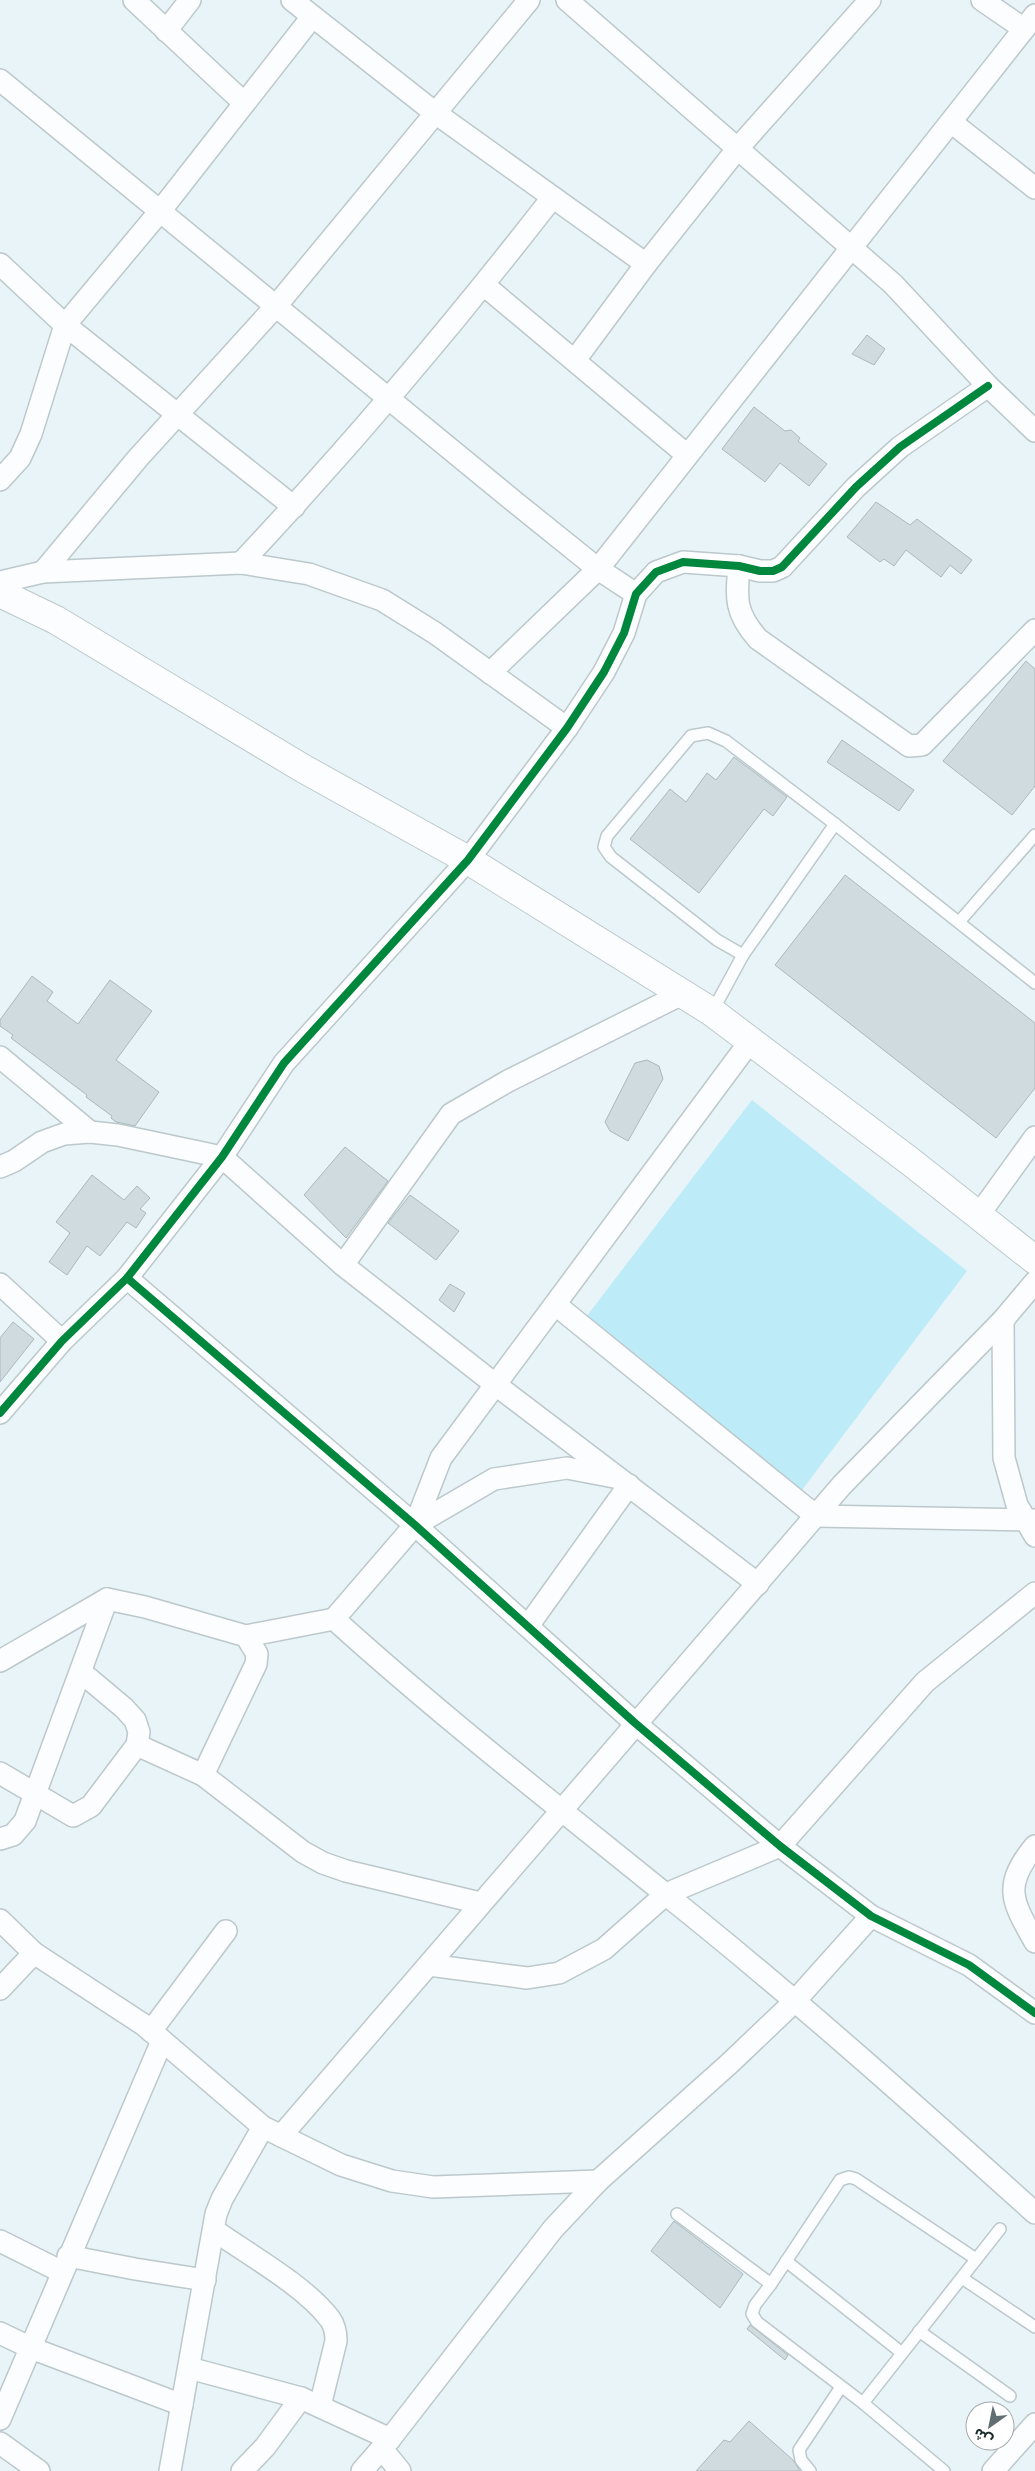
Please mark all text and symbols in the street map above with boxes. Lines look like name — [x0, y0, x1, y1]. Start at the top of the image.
north arrow — [965, 2401, 1015, 2451]
text: ش — [969, 2424, 996, 2451]

